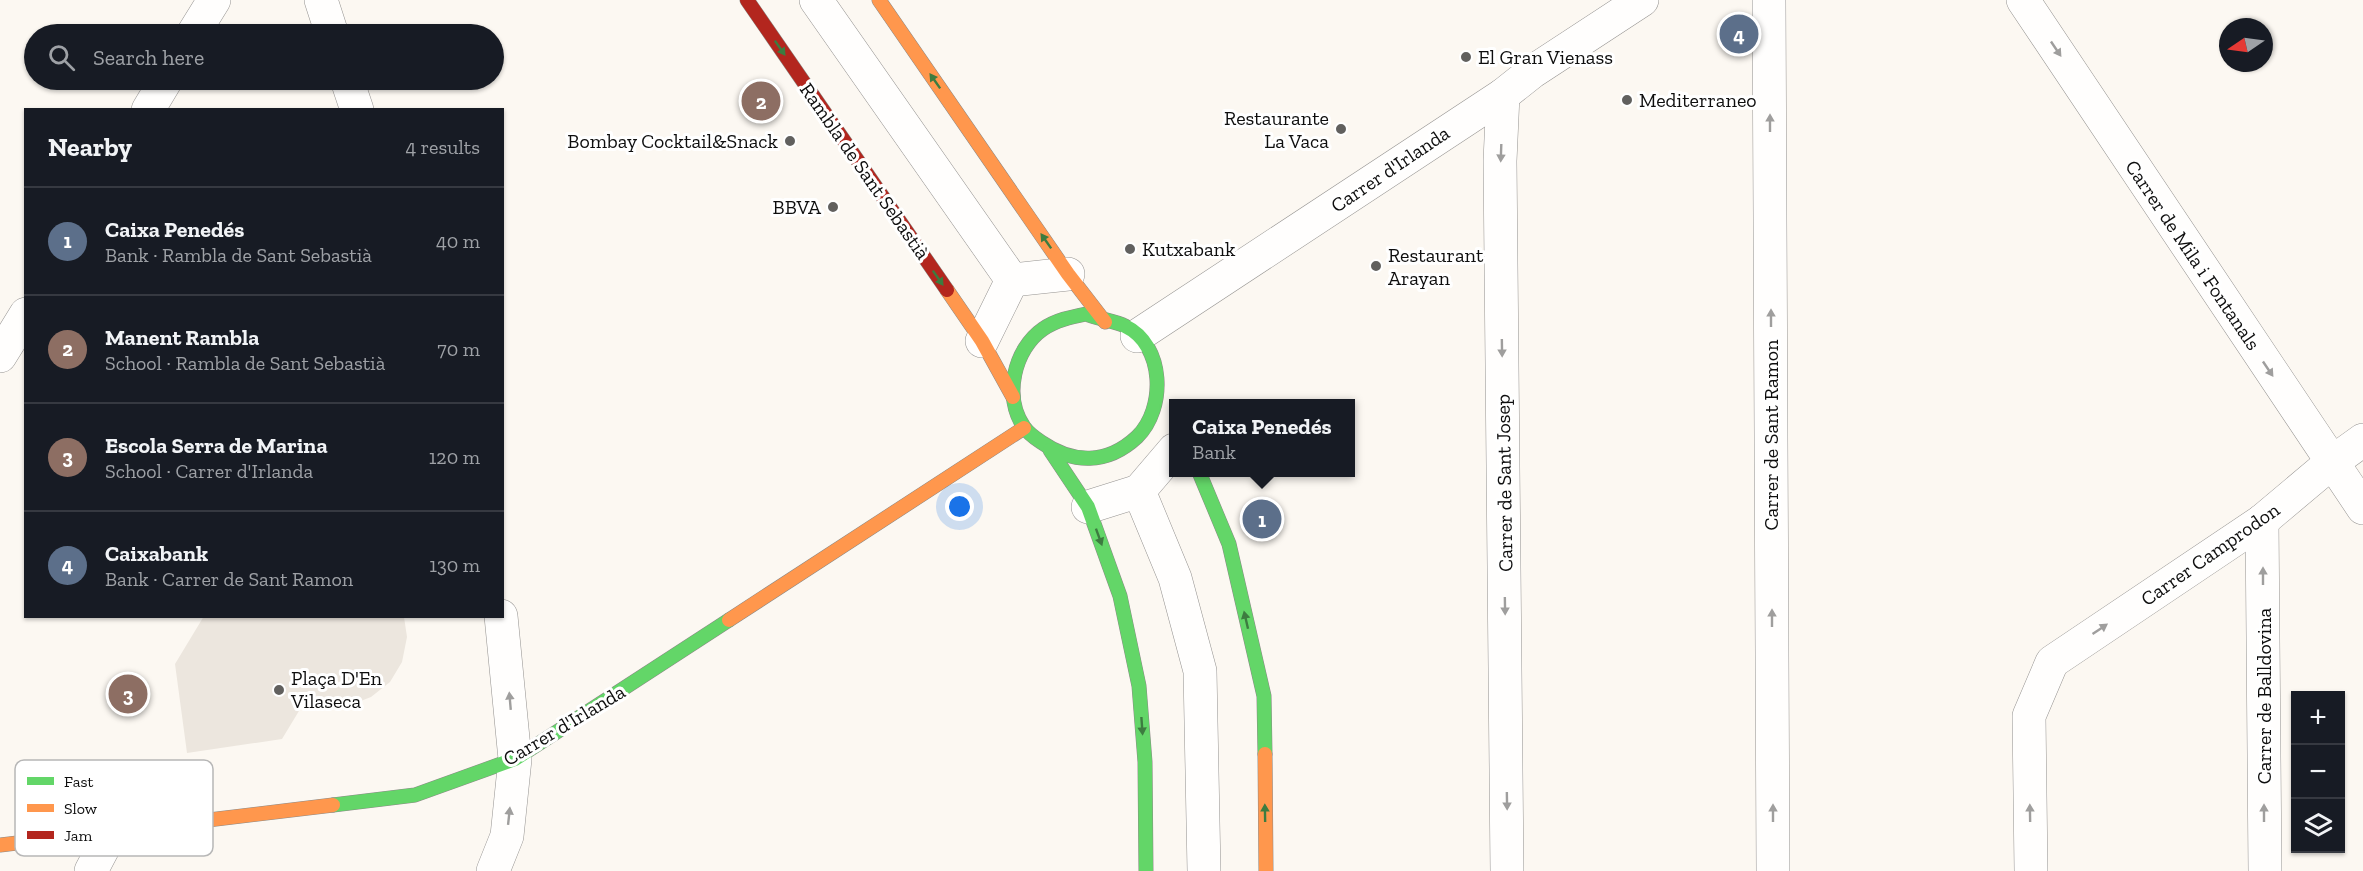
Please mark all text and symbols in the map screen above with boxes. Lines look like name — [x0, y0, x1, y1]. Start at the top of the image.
pin: 4 — [1720, 12, 1758, 57]
north arrow — [2219, 18, 2273, 72]
search box — [24, 24, 504, 90]
one-way arrow — [774, 40, 786, 56]
one-way arrow — [2050, 40, 2062, 56]
icon: search — [45, 41, 78, 74]
text: Search here — [93, 44, 204, 71]
place label: El Gran Vienass — [1478, 45, 1613, 69]
marker: El Gran Vienass — [1459, 50, 1473, 64]
one-way arrow — [929, 73, 941, 89]
pin: 2 — [742, 78, 780, 124]
street label: Rambla de Sant Sebastià — [795, 78, 935, 264]
place label: Mediterraneo — [1639, 88, 1757, 112]
marker: Mediterraneo — [1620, 93, 1634, 107]
place label: Restaurante La Vaca — [1224, 106, 1329, 153]
one-way arrow — [1765, 113, 1775, 132]
street label: Carrer d'Irlanda — [1326, 120, 1454, 217]
marker: Restaurante La Vaca — [1334, 122, 1348, 136]
place label: Bombay Cocktail&Snack — [567, 129, 779, 153]
text: Nearby — [48, 131, 132, 163]
marker: Bombay Cocktail&Snack — [783, 134, 797, 148]
text: 4 results — [405, 135, 480, 159]
one-way arrow — [1496, 144, 1506, 163]
street label: Carrer de Mila i Fontanals — [2120, 155, 2266, 355]
place label: BBVA — [773, 195, 822, 219]
marker: BBVA — [826, 200, 840, 214]
text: Caixa Penedés — [105, 216, 244, 243]
text: 1 — [63, 229, 72, 253]
text: 40 m — [436, 229, 480, 253]
one-way arrow — [1041, 233, 1052, 249]
place label: Kutxabank — [1142, 237, 1236, 261]
marker: Kutxabank — [1123, 242, 1137, 256]
text: Bank · Rambla de Sant Sebastià — [105, 243, 372, 267]
place label: Restaurant Arayan — [1388, 243, 1484, 290]
marker: Restaurant Arayan — [1369, 259, 1383, 273]
one-way arrow — [933, 270, 944, 286]
one-way arrow — [1766, 308, 1776, 327]
text: Manent Rambla — [105, 324, 259, 351]
text: 2 — [62, 337, 73, 361]
text: 70 m — [437, 337, 480, 361]
one-way arrow — [1497, 339, 1507, 358]
street label: Carrer de Sant Ramon — [1759, 339, 1783, 531]
text: School · Rambla de Sant Sebastià — [105, 351, 385, 375]
one-way arrow — [2263, 360, 2274, 377]
street label: Carrer de Sant Josep — [1490, 394, 1518, 572]
popup — [1169, 399, 1355, 477]
text: Caixa Penedés — [1192, 413, 1332, 440]
text: Escola Serra de Marina — [105, 432, 328, 459]
text: Bank — [1192, 440, 1236, 464]
text: 3 — [62, 445, 73, 469]
text: 120 m — [429, 445, 480, 469]
text: School · Carrer d'Irlanda — [105, 459, 313, 483]
your location — [945, 492, 974, 521]
pin: 1 — [1242, 496, 1282, 542]
street label: Carrer Camprodon — [2136, 497, 2284, 611]
one-way arrow — [1095, 528, 1104, 546]
text: Caixabank — [105, 540, 208, 567]
text: 4 — [62, 553, 73, 577]
text: 130 m — [429, 553, 480, 577]
one-way arrow — [2258, 566, 2268, 585]
text: Bank · Carrer de Sant Ramon — [105, 567, 353, 591]
one-way arrow — [1500, 597, 1510, 616]
street label: Carrer de Balldovina — [2252, 607, 2276, 784]
one-way arrow — [1767, 608, 1777, 627]
one-way arrow — [1241, 610, 1251, 629]
one-way arrow — [2092, 624, 2109, 635]
place label: Plaça D'En Vilaseca — [290, 666, 383, 713]
pin: 3 — [108, 672, 148, 716]
street label: Carrer d'Irlanda — [499, 679, 630, 771]
marker: Plaça D'En Vilaseca — [272, 683, 286, 697]
map controls — [2291, 691, 2345, 853]
button: + — [2291, 691, 2345, 745]
one-way arrow — [505, 692, 515, 711]
one-way arrow — [1137, 717, 1147, 736]
button: − — [2291, 745, 2345, 799]
legend — [15, 760, 213, 856]
text: Fast — [64, 772, 93, 791]
one-way arrow — [1502, 792, 1511, 811]
text: Slow — [64, 799, 98, 818]
button: layers — [2291, 799, 2345, 853]
one-way arrow — [1260, 803, 1270, 822]
one-way arrow — [1768, 803, 1777, 822]
one-way arrow — [2025, 803, 2035, 822]
one-way arrow — [2259, 803, 2269, 822]
one-way arrow — [504, 807, 514, 826]
text: Jam — [64, 826, 93, 845]

